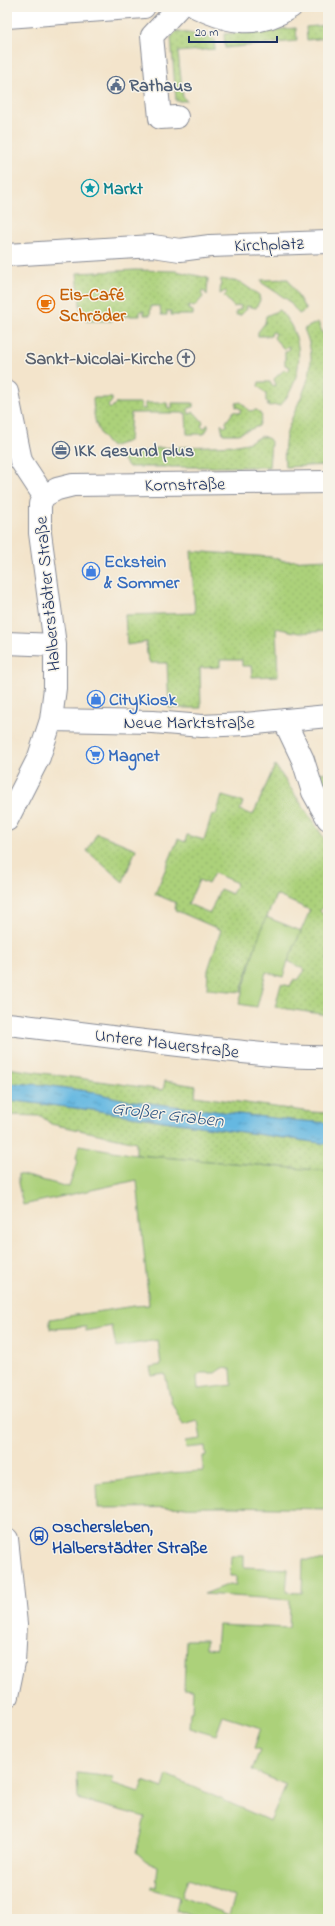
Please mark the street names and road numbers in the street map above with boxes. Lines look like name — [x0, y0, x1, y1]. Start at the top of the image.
street label: Kirchplatz — [234, 232, 305, 260]
street label: Kornstraße — [145, 472, 226, 500]
street label: Halberstädter Straße — [29, 514, 69, 672]
street label: Neue Marktstraße — [123, 711, 256, 737]
street label: Untere Mauerstraße — [93, 1023, 241, 1067]

